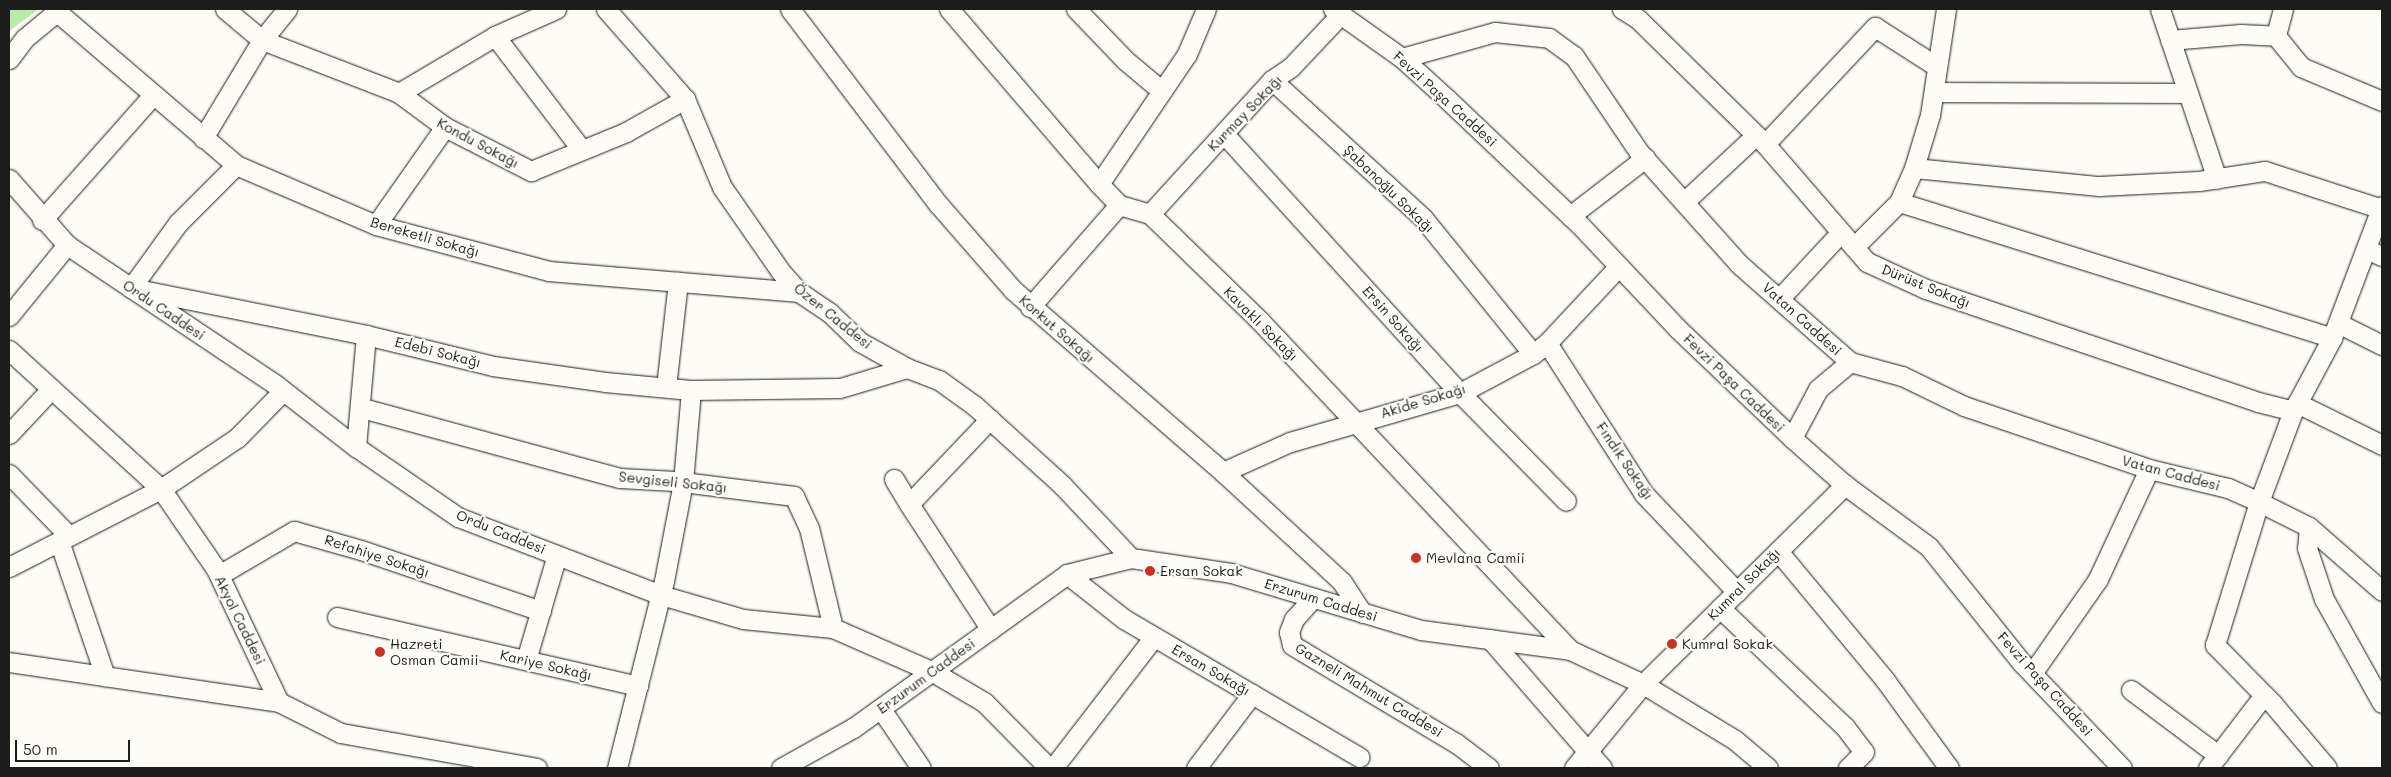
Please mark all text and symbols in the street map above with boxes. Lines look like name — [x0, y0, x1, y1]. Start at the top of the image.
street label: Fevzi Paşa Caddesi — [1390, 48, 1500, 150]
street label: Kurmay Sokağı — [1204, 71, 1286, 155]
street label: Kondu Sokağı — [434, 114, 522, 172]
street label: Şabanoğlu Sokağı — [1340, 142, 1438, 236]
street label: Bereketli Sokağı — [369, 213, 481, 261]
street label: Dürüst Sokağı — [1879, 261, 1973, 311]
street label: Ordu Caddesi — [120, 276, 208, 344]
street label: Özer Caddesi — [791, 279, 875, 353]
street label: Vatan Caddesi — [1759, 279, 1845, 359]
street label: Ersin Sokağı — [1359, 282, 1427, 356]
street label: Kavaklı Sokağı — [1220, 283, 1302, 365]
street label: Korkut Sokağı — [1016, 292, 1098, 366]
street label: Fevzi Paşa Caddesi — [1680, 330, 1788, 436]
street label: Edebi Sokağı — [393, 333, 483, 371]
street label: Akide Sokağı — [1378, 380, 1468, 422]
street label: Fındık Sokağı — [1593, 419, 1657, 503]
street label: Vatan Caddesi — [2120, 452, 2222, 494]
street label: Sevgiseli Sokağı — [618, 468, 728, 496]
street label: Ordu Caddesi — [454, 506, 548, 558]
street label: Refahiye Sokağı — [322, 531, 432, 581]
street label: Kumral Sokağı — [1704, 544, 1784, 624]
place label: Mevlana Camii — [1426, 550, 1525, 566]
marker: Mevlana Camii — [1410, 552, 1422, 564]
place label: Ersan Sokak — [1160, 563, 1243, 579]
marker: Ersan Sokak — [1144, 565, 1156, 577]
street label: Akyol Caddesi — [211, 573, 269, 667]
street label: Erzurum Caddesi — [1263, 575, 1379, 625]
street label: Fevzi Paşa Caddesi — [1994, 629, 2096, 739]
street label: Erzurum Caddesi — [874, 635, 978, 717]
place label: Hazreti Osman Camii — [390, 636, 478, 669]
place label: Kumral Sokak — [1682, 636, 1773, 652]
marker: Kumral Sokak — [1666, 638, 1678, 650]
street label: Gazneli Mahmut Caddesi — [1292, 639, 1446, 741]
street label: Ersan Sokağı — [1169, 641, 1253, 699]
marker: Hazreti Osman Camii — [374, 646, 386, 658]
street label: Kariye Sokağı — [498, 646, 594, 684]
scale bar — [18, 730, 132, 762]
text: 50 m — [23, 739, 58, 759]

